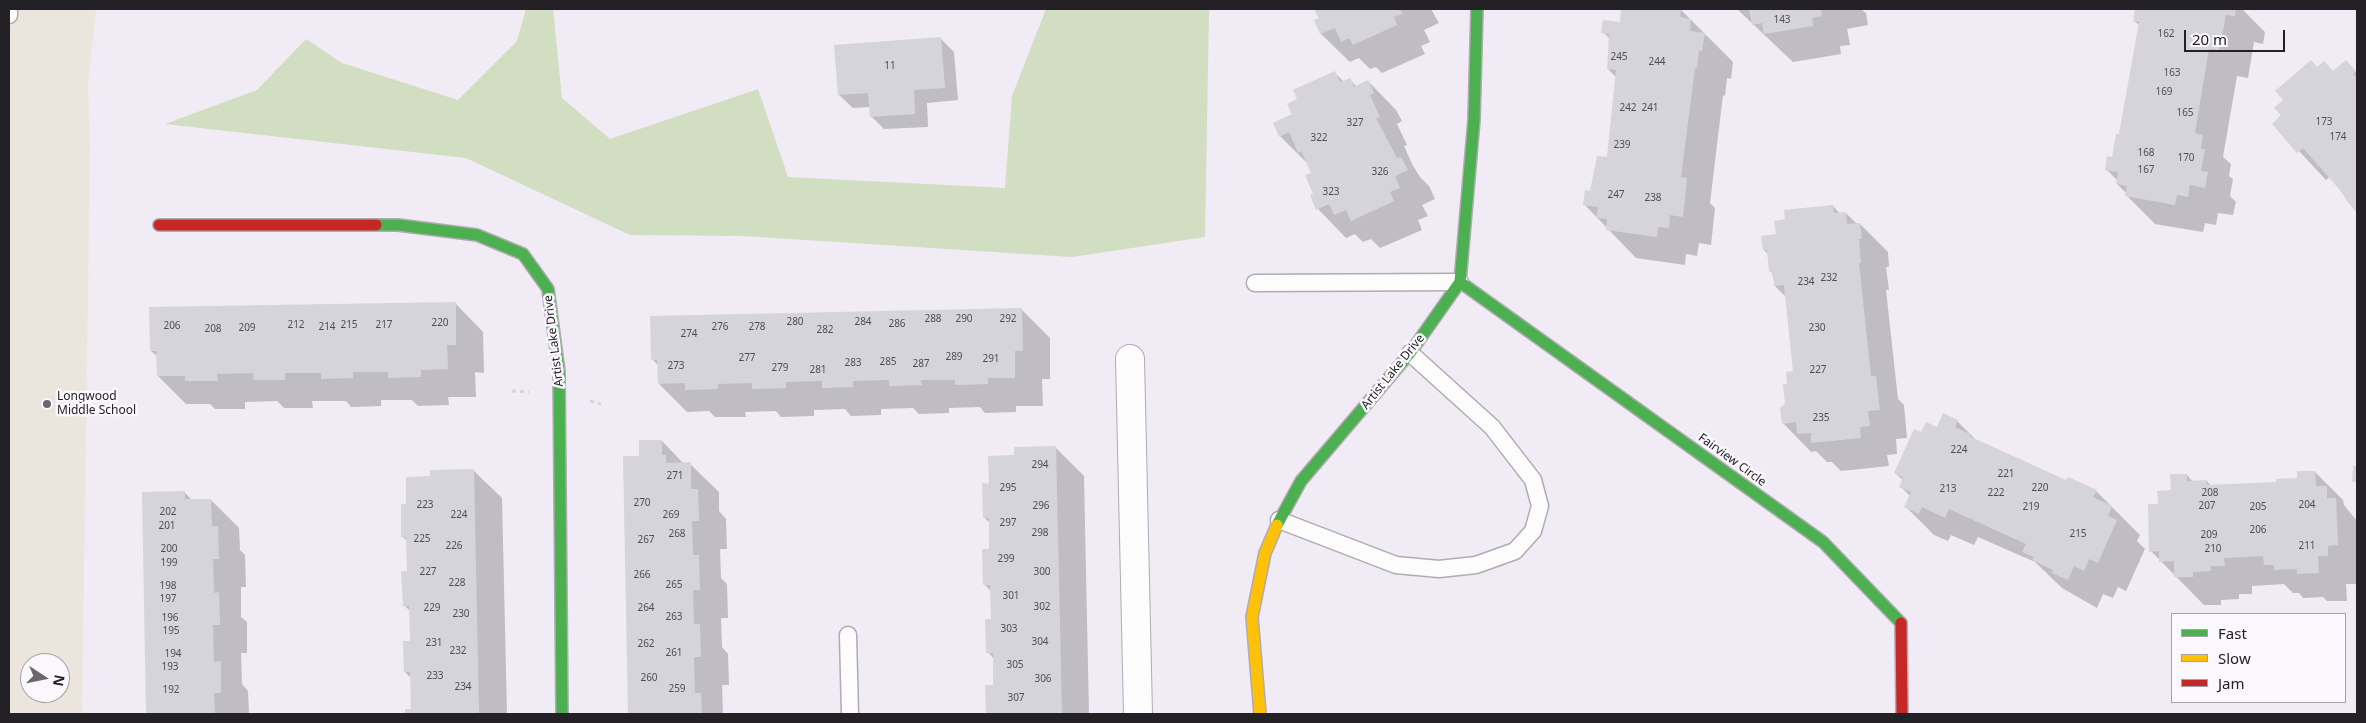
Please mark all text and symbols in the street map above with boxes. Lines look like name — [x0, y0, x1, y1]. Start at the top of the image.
house number: 143 — [1773, 14, 1791, 26]
scale bar — [2186, 20, 2287, 52]
house number: 162 — [2157, 28, 2175, 40]
text: 20 m — [2192, 29, 2227, 49]
house number: 245 — [1610, 51, 1628, 63]
house number: 244 — [1648, 56, 1666, 68]
house number: 11 — [884, 60, 896, 72]
house number: 163 — [2163, 67, 2181, 79]
house number: 169 — [2155, 86, 2173, 98]
house number: 242 — [1619, 102, 1637, 114]
house number: 241 — [1641, 102, 1659, 114]
house number: 165 — [2176, 107, 2194, 119]
house number: 173 — [2315, 116, 2333, 128]
house number: 327 — [1346, 117, 1364, 129]
house number: 174 — [2329, 131, 2347, 143]
house number: 322 — [1310, 132, 1328, 144]
house number: 239 — [1613, 139, 1631, 151]
house number: 168 — [2137, 147, 2155, 159]
house number: 170 — [2177, 152, 2195, 164]
house number: 167 — [2137, 164, 2155, 176]
house number: 326 — [1371, 166, 1389, 178]
house number: 323 — [1322, 186, 1340, 198]
house number: 247 — [1607, 189, 1625, 201]
house number: 238 — [1644, 192, 1662, 204]
house number: 232 — [1820, 272, 1838, 284]
house number: 234 — [1797, 276, 1815, 288]
street label: Artist Lake Drive — [541, 294, 567, 388]
house number: 288 — [924, 313, 942, 325]
house number: 290 — [955, 313, 973, 325]
house number: 292 — [999, 313, 1017, 325]
house number: 280 — [786, 316, 804, 328]
house number: 284 — [854, 316, 872, 328]
house number: 220 — [431, 317, 449, 329]
house number: 286 — [888, 318, 906, 330]
house number: 212 — [287, 319, 305, 331]
house number: 215 — [340, 319, 358, 331]
house number: 217 — [375, 319, 393, 331]
house number: 206 — [163, 320, 181, 332]
house number: 214 — [318, 321, 336, 333]
house number: 276 — [711, 321, 729, 333]
house number: 278 — [748, 321, 766, 333]
house number: 209 — [238, 322, 256, 334]
house number: 230 — [1808, 322, 1826, 334]
house number: 208 — [204, 323, 222, 335]
house number: 282 — [816, 324, 834, 336]
house number: 274 — [680, 328, 698, 340]
street label: Artist Lake Drive — [1358, 332, 1428, 412]
house number: 289 — [945, 351, 963, 363]
house number: 277 — [738, 352, 756, 364]
house number: 291 — [982, 353, 1000, 365]
house number: 285 — [879, 356, 897, 368]
house number: 283 — [844, 357, 862, 369]
house number: 287 — [912, 358, 930, 370]
house number: 273 — [667, 360, 685, 372]
house number: 279 — [771, 362, 789, 374]
house number: 281 — [809, 364, 827, 376]
house number: 227 — [1809, 364, 1827, 376]
place label: Longwood Middle School — [57, 390, 136, 418]
marker: Longwood Middle School — [41, 398, 53, 410]
house number: 235 — [1812, 412, 1830, 424]
street label: Fairview Circle — [1695, 431, 1769, 489]
house number: 224 — [1950, 444, 1968, 456]
house number: 294 — [1031, 459, 1049, 471]
house number: 221 — [1997, 468, 2015, 480]
house number: 271 — [666, 470, 684, 482]
house number: 295 — [999, 482, 1017, 494]
house number: 220 — [2031, 482, 2049, 494]
house number: 213 — [1939, 483, 1957, 495]
house number: 222 — [1987, 487, 2005, 499]
house number: 208 — [2201, 487, 2219, 499]
house number: 270 — [633, 497, 651, 509]
house number: 223 — [416, 499, 434, 511]
house number: 204 — [2298, 499, 2316, 511]
house number: 296 — [1032, 500, 1050, 512]
house number: 207 — [2198, 500, 2216, 512]
house number: 219 — [2022, 501, 2040, 513]
house number: 205 — [2249, 501, 2267, 513]
house number: 202 — [159, 506, 177, 518]
house number: 224 — [450, 509, 468, 521]
house number: 269 — [662, 509, 680, 521]
house number: 297 — [999, 517, 1017, 529]
house number: 201 — [158, 520, 176, 532]
house number: 206 — [2249, 524, 2267, 536]
house number: 298 — [1031, 527, 1049, 539]
house number: 268 — [668, 528, 686, 540]
house number: 215 — [2069, 528, 2087, 540]
house number: 209 — [2200, 529, 2218, 541]
house number: 225 — [413, 533, 431, 545]
house number: 267 — [637, 534, 655, 546]
house number: 226 — [445, 540, 463, 552]
house number: 211 — [2298, 540, 2316, 552]
house number: 200 — [160, 543, 178, 555]
house number: 210 — [2204, 543, 2222, 555]
house number: 299 — [997, 553, 1015, 565]
house number: 199 — [160, 557, 178, 569]
house number: 227 — [419, 566, 437, 578]
house number: 300 — [1033, 566, 1051, 578]
house number: 266 — [633, 569, 651, 581]
house number: 228 — [448, 577, 466, 589]
house number: 265 — [665, 579, 683, 591]
house number: 198 — [159, 580, 177, 592]
house number: 301 — [1002, 590, 1020, 602]
house number: 197 — [159, 593, 177, 605]
house number: 302 — [1033, 601, 1051, 613]
house number: 229 — [423, 602, 441, 614]
house number: 264 — [637, 602, 655, 614]
house number: 230 — [452, 608, 470, 620]
house number: 263 — [665, 611, 683, 623]
house number: 196 — [161, 612, 179, 624]
legend — [2171, 613, 2346, 703]
house number: 303 — [1000, 623, 1018, 635]
text: Fast — [2218, 623, 2247, 643]
house number: 195 — [162, 625, 180, 637]
house number: 304 — [1031, 636, 1049, 648]
house number: 231 — [425, 637, 443, 649]
house number: 262 — [637, 638, 655, 650]
house number: 232 — [449, 645, 467, 657]
house number: 261 — [665, 647, 683, 659]
house number: 194 — [164, 648, 182, 660]
text: Slow — [2218, 648, 2251, 668]
north arrow — [20, 653, 70, 703]
house number: 305 — [1006, 659, 1024, 671]
house number: 193 — [161, 661, 179, 673]
house number: 233 — [426, 670, 444, 682]
house number: 260 — [640, 672, 658, 684]
text: N — [49, 673, 70, 688]
house number: 306 — [1034, 673, 1052, 685]
text: Jam — [2218, 673, 2245, 693]
house number: 234 — [454, 681, 472, 693]
house number: 259 — [668, 683, 686, 695]
house number: 192 — [162, 684, 180, 696]
house number: 307 — [1007, 692, 1025, 704]

